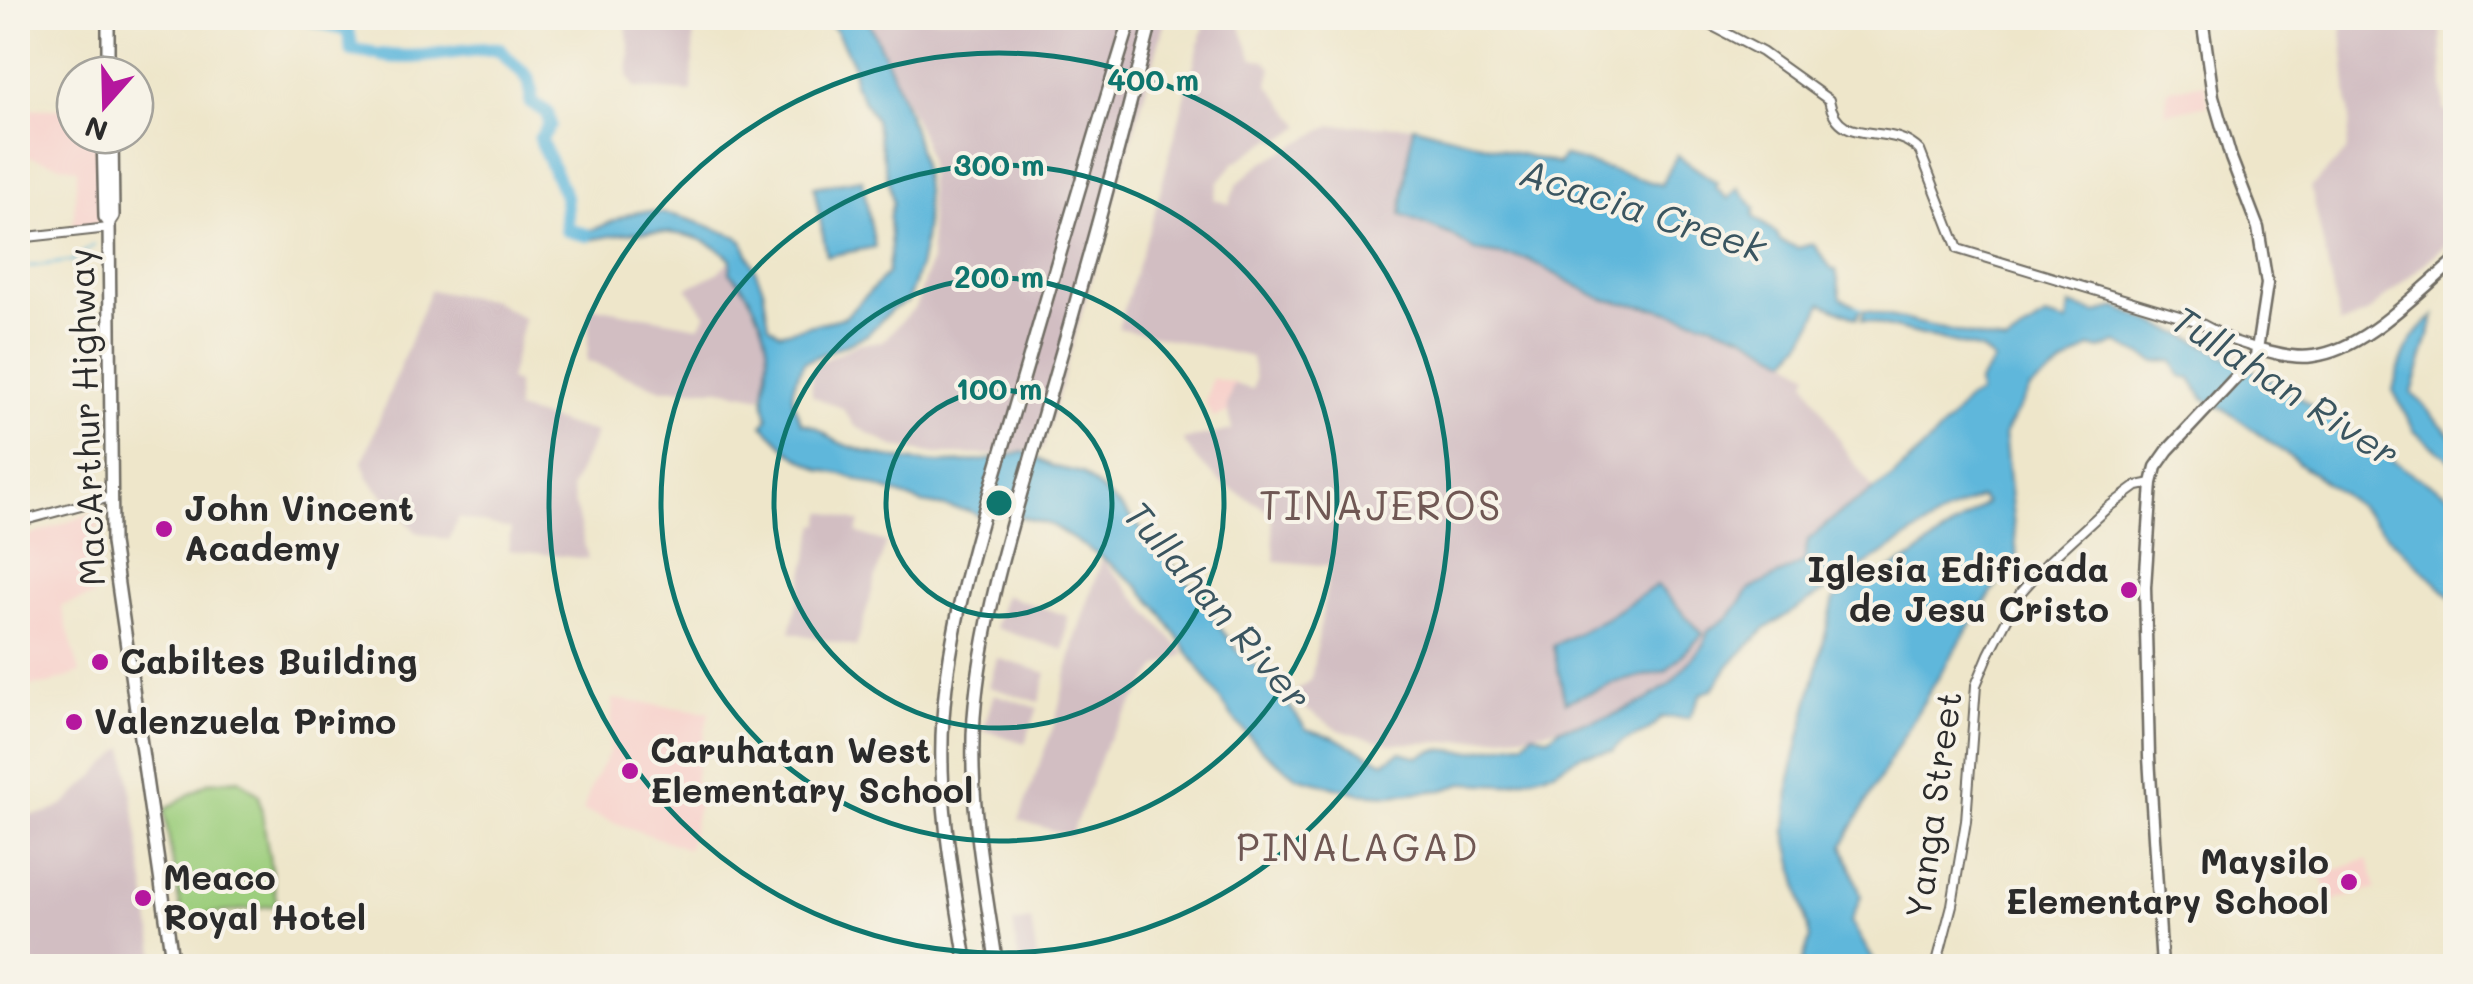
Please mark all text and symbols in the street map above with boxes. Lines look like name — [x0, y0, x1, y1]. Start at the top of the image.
north arrow — [55, 55, 155, 155]
text: 400 m — [1107, 59, 1199, 99]
text: N — [80, 109, 112, 150]
text: 300 m — [953, 144, 1045, 184]
water label: Acacia Creek — [1514, 146, 1774, 273]
street label: MacArthur Highway — [56, 247, 114, 587]
text: 200 m — [954, 256, 1044, 296]
water label: Tullahan River — [2163, 293, 2409, 478]
text: 100 m — [956, 368, 1042, 408]
district label: TINAJEROS — [1259, 478, 1503, 530]
place label: John Vincent Academy — [184, 484, 414, 570]
centre of rings — [981, 485, 1017, 521]
water label: Tullahan River — [1114, 490, 1323, 720]
marker: John Vincent Academy — [153, 518, 175, 540]
place label: Iglesia Edificada de Jesu Cristo — [1807, 545, 2109, 631]
marker: Iglesia Edificada de Jesu Cristo — [2118, 579, 2140, 601]
place label: Cabiltes Building — [120, 637, 418, 683]
marker: Cabiltes Building — [89, 651, 111, 673]
street label: Yanga Street — [1893, 688, 1971, 921]
place label: Valenzuela Primo — [94, 697, 396, 743]
marker: Valenzuela Primo — [63, 711, 85, 733]
place label: Caruhatan West Elementary School — [650, 726, 973, 812]
marker: Caruhatan West Elementary School — [619, 760, 641, 782]
district label: PINALAGAD — [1236, 821, 1480, 871]
place label: Maysilo Elementary School — [2006, 837, 2329, 923]
place label: Meaco Royal Hotel — [163, 853, 366, 939]
marker: Maysilo Elementary School — [2338, 871, 2360, 893]
marker: Meaco Royal Hotel — [132, 887, 154, 909]

